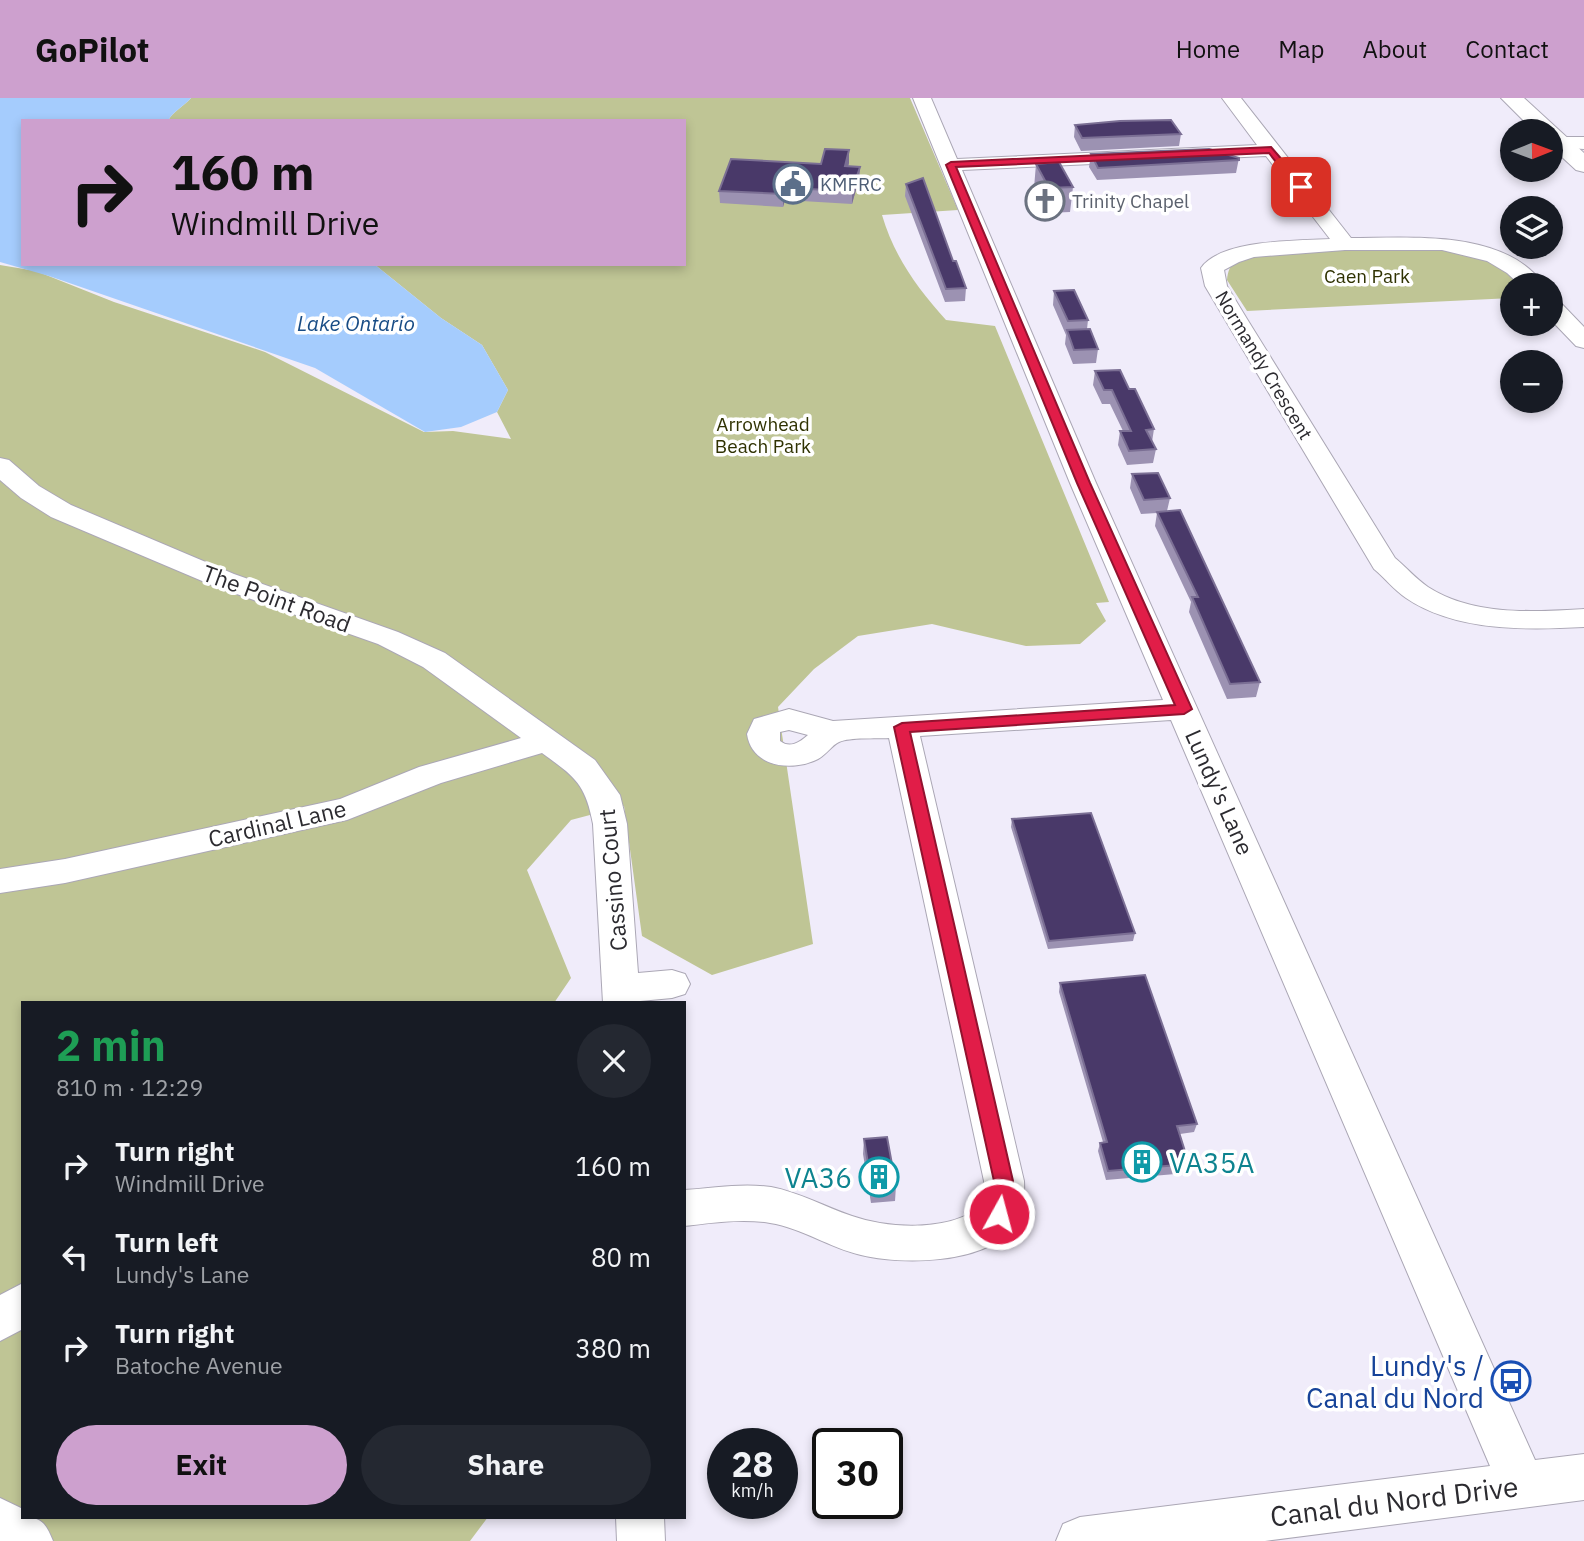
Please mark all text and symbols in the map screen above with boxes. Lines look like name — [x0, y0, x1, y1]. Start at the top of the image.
text: GoPilot — [35, 28, 149, 71]
text: Home — [1176, 33, 1240, 65]
text: Map — [1278, 33, 1324, 65]
text: About — [1362, 33, 1427, 65]
text: Contact — [1465, 33, 1549, 65]
north arrow — [1500, 119, 1563, 182]
map controls — [1500, 119, 1563, 413]
text: 160 m — [171, 140, 315, 203]
icon: right — [56, 147, 147, 238]
pin — [1271, 157, 1331, 217]
public building icon: KMFRC — [772, 163, 814, 205]
icon: arrive — [1282, 168, 1320, 206]
place label: KMFRC — [820, 172, 882, 196]
church icon: Trinity Chapel — [1024, 180, 1066, 222]
place label: Trinity Chapel — [1072, 189, 1189, 213]
button: layers — [1500, 196, 1563, 259]
text: Windmill Drive — [171, 202, 379, 244]
park label: Caen Park — [1324, 264, 1410, 288]
button: + — [1500, 273, 1563, 336]
street label: Normandy Crescent — [1210, 286, 1318, 444]
water label: Lake Ontario — [297, 309, 415, 337]
button: − — [1500, 350, 1563, 413]
park label: Arrowhead Beach Park — [715, 412, 811, 458]
street label: The Point Road — [199, 557, 355, 639]
street label: Lundy's Lane — [1179, 725, 1261, 859]
street label: Cardinal Lane — [205, 793, 349, 853]
street label: Cassino Court — [591, 808, 633, 952]
text: 2 min — [56, 1018, 166, 1073]
button: close — [577, 1024, 651, 1098]
text: 810 m · 12:29 — [56, 1072, 203, 1102]
text: Turn right — [115, 1134, 234, 1168]
building icon: VA35A — [1121, 1141, 1163, 1183]
place label: VA35A — [1169, 1144, 1254, 1181]
icon: right — [56, 1147, 94, 1185]
text: 160 m — [575, 1149, 651, 1183]
building icon: VA36 — [858, 1156, 900, 1198]
place label: VA36 — [785, 1159, 852, 1196]
text: Windmill Drive — [115, 1168, 265, 1198]
position arrow — [962, 1177, 1036, 1251]
text: Turn left — [115, 1225, 218, 1259]
icon: left — [56, 1238, 94, 1276]
text: 80 m — [591, 1240, 651, 1274]
text: Lundy's Lane — [115, 1259, 249, 1289]
text: Turn right — [115, 1316, 234, 1350]
icon: right — [56, 1329, 94, 1367]
text: 380 m — [575, 1331, 651, 1365]
place label: Lundy's / Canal du Nord — [1306, 1347, 1484, 1416]
text: Batoche Avenue — [115, 1350, 283, 1380]
bus stop icon: Lundy's / Canal du Nord — [1490, 1360, 1532, 1402]
button: Exit — [56, 1425, 347, 1505]
button: Share — [361, 1425, 651, 1505]
speed limit sign: 30 — [812, 1428, 903, 1519]
text: 28 — [731, 1441, 774, 1487]
street label: Canal du Nord Drive — [1268, 1467, 1520, 1535]
text: km/h — [731, 1479, 774, 1502]

